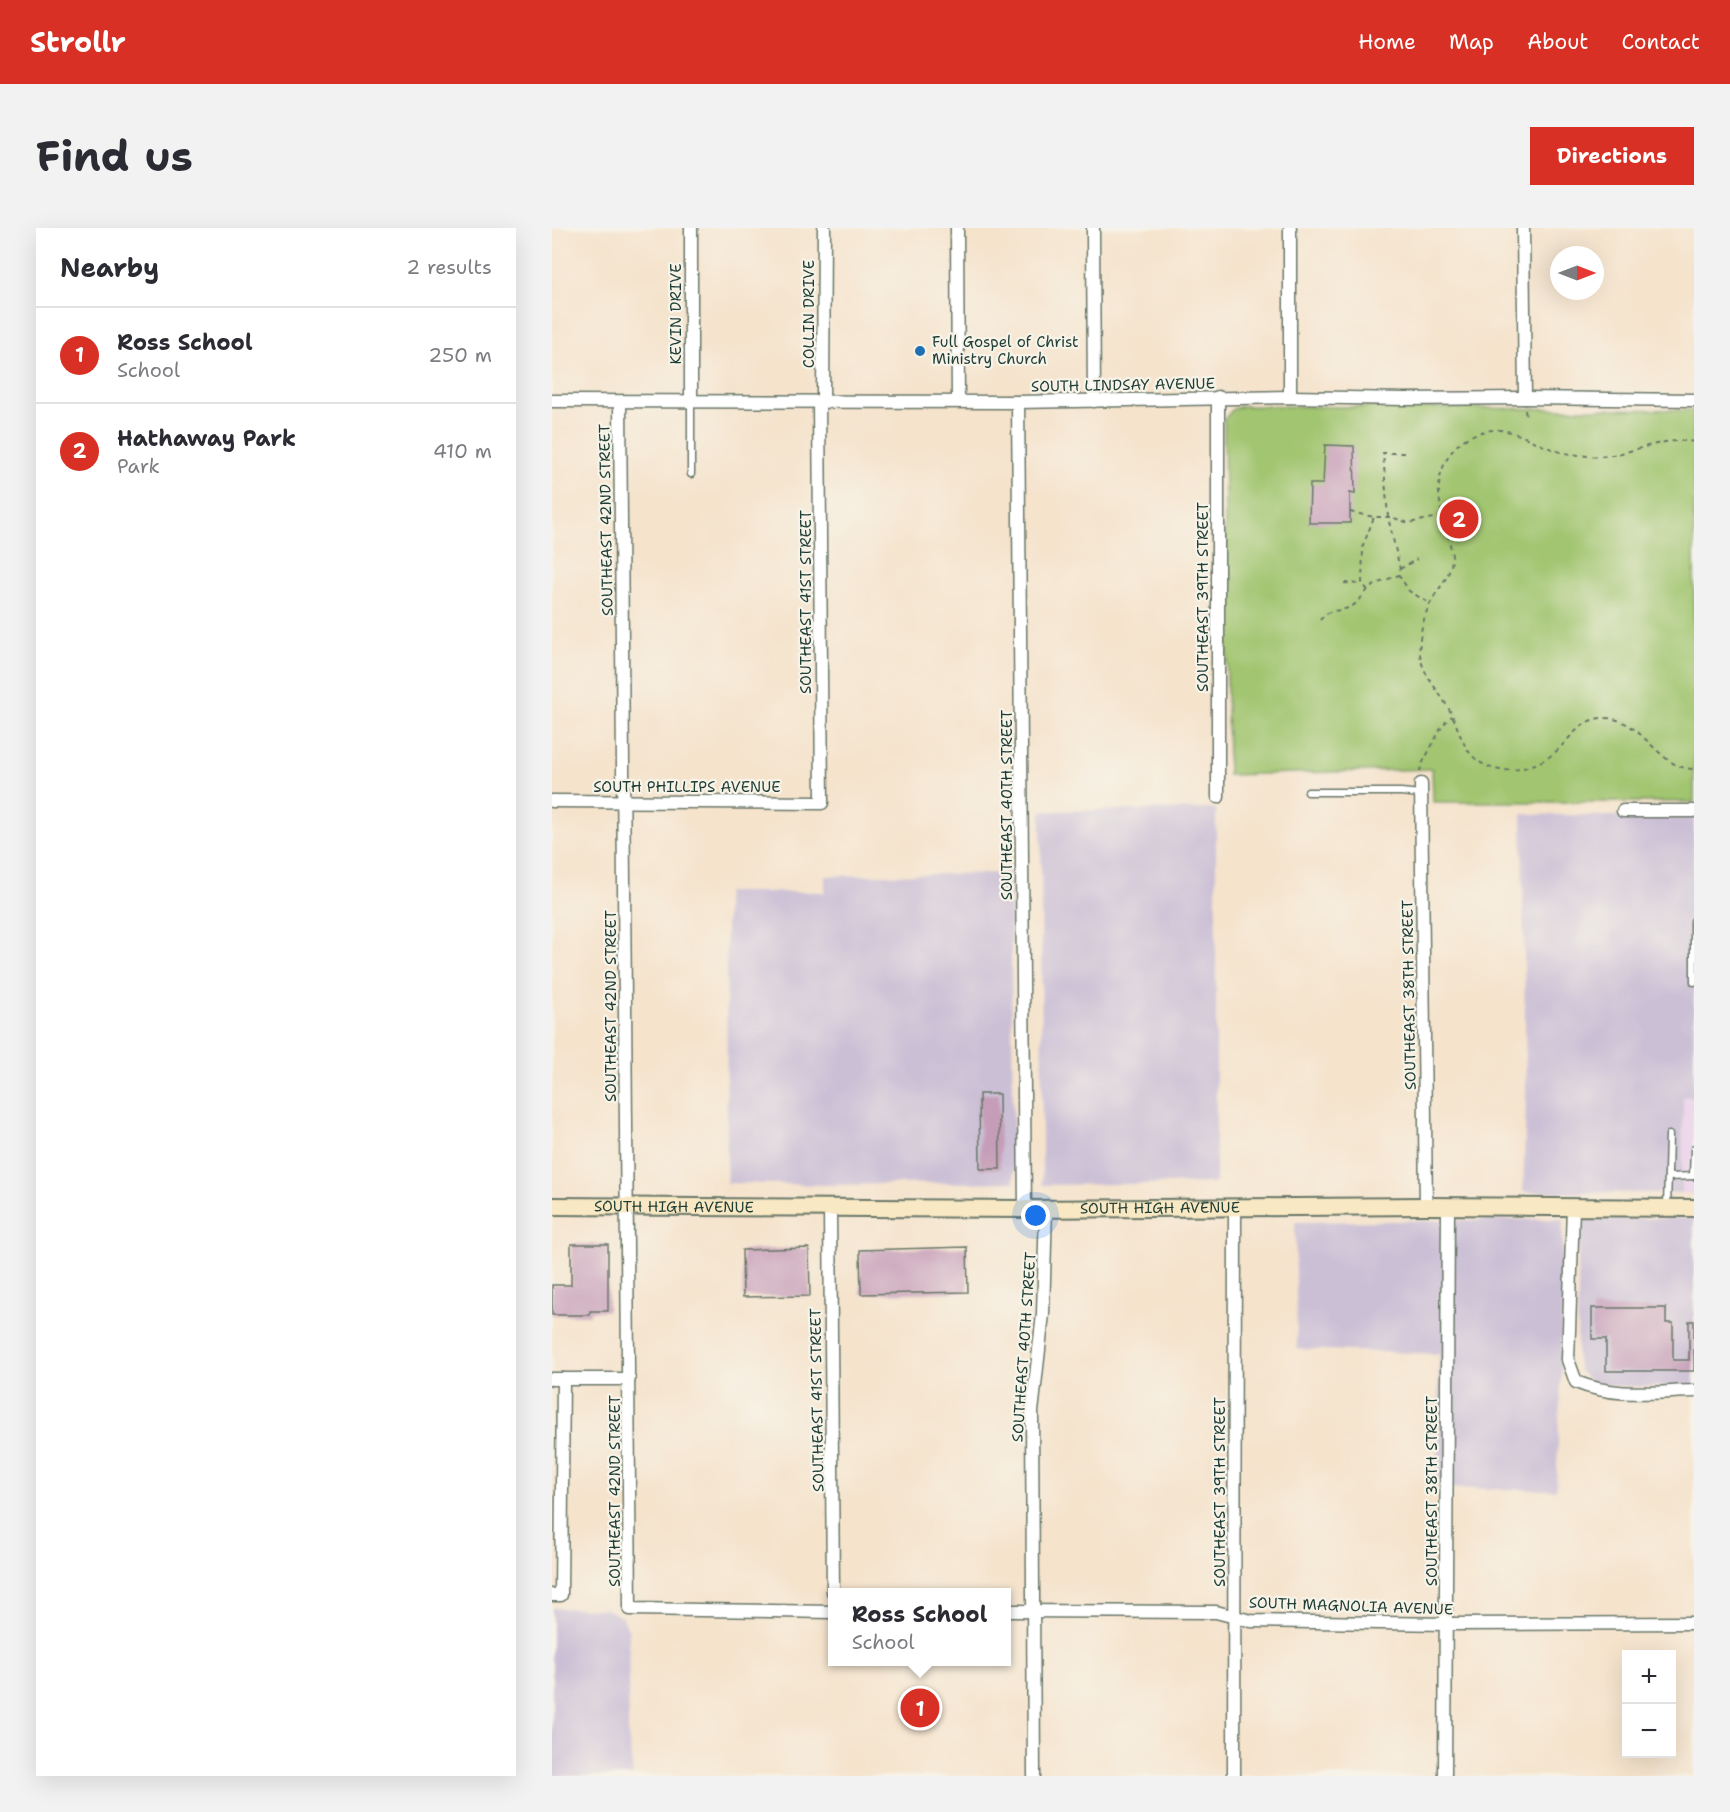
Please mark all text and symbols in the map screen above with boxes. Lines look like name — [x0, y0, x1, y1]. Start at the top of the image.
text: Strollr — [30, 23, 126, 61]
text: Home — [1358, 28, 1416, 56]
text: Map — [1449, 28, 1494, 56]
text: About — [1527, 28, 1588, 56]
text: Contact — [1621, 28, 1700, 56]
button: Directions — [1530, 127, 1694, 185]
text: Find us — [36, 128, 193, 184]
north arrow — [1550, 246, 1604, 300]
text: Nearby — [60, 250, 159, 285]
text: 2 results — [406, 254, 492, 280]
street label: COLLIN DRIVE — [799, 260, 819, 368]
street label: KEVIN DRIVE — [666, 263, 686, 365]
text: Ross School — [117, 328, 253, 357]
place label: Full Gospel of Christ Ministry Church — [932, 332, 1079, 369]
text: 1 — [75, 342, 84, 368]
text: 250 m — [428, 342, 492, 368]
marker: Full Gospel of Christ Ministry Church — [913, 344, 927, 358]
text: School — [117, 357, 180, 383]
street label: SOUTH LINDSAY AVENUE — [1031, 373, 1215, 397]
text: Hathaway Park — [117, 424, 296, 453]
street label: SOUTHEAST 42ND STREET — [594, 424, 618, 616]
text: 2 — [73, 438, 87, 464]
text: 410 m — [433, 438, 492, 464]
text: Park — [117, 453, 160, 479]
pin: 2 — [1440, 496, 1478, 542]
street label: SOUTHEAST 39TH STREET — [1193, 502, 1213, 692]
street label: SOUTHEAST 41ST STREET — [796, 510, 816, 694]
street label: SOUTHEAST 40TH STREET — [997, 710, 1017, 900]
street label: SOUTH PHILLIPS AVENUE — [593, 777, 781, 797]
street label: SOUTHEAST 38TH STREET — [1397, 900, 1421, 1090]
street label: SOUTHEAST 42ND STREET — [601, 910, 621, 1102]
street label: SOUTH HIGH AVENUE — [594, 1196, 754, 1217]
street label: SOUTH HIGH AVENUE — [1080, 1197, 1240, 1219]
your location — [1021, 1201, 1050, 1230]
street label: SOUTHEAST 40TH STREET — [1007, 1251, 1041, 1443]
street label: SOUTHEAST 41ST STREET — [805, 1308, 829, 1492]
street label: SOUTHEAST 42ND STREET — [605, 1395, 625, 1587]
street label: SOUTHEAST 38TH STREET — [1422, 1396, 1442, 1586]
street label: SOUTHEAST 39TH STREET — [1210, 1397, 1230, 1587]
popup — [828, 1588, 1011, 1666]
street label: SOUTH MAGNOLIA AVENUE — [1248, 1592, 1454, 1620]
text: Ross School — [852, 1600, 987, 1629]
text: School — [852, 1629, 915, 1655]
map controls — [1622, 1650, 1676, 1758]
button: + — [1622, 1650, 1676, 1704]
pin: 1 — [900, 1686, 940, 1730]
button: − — [1622, 1704, 1676, 1758]

